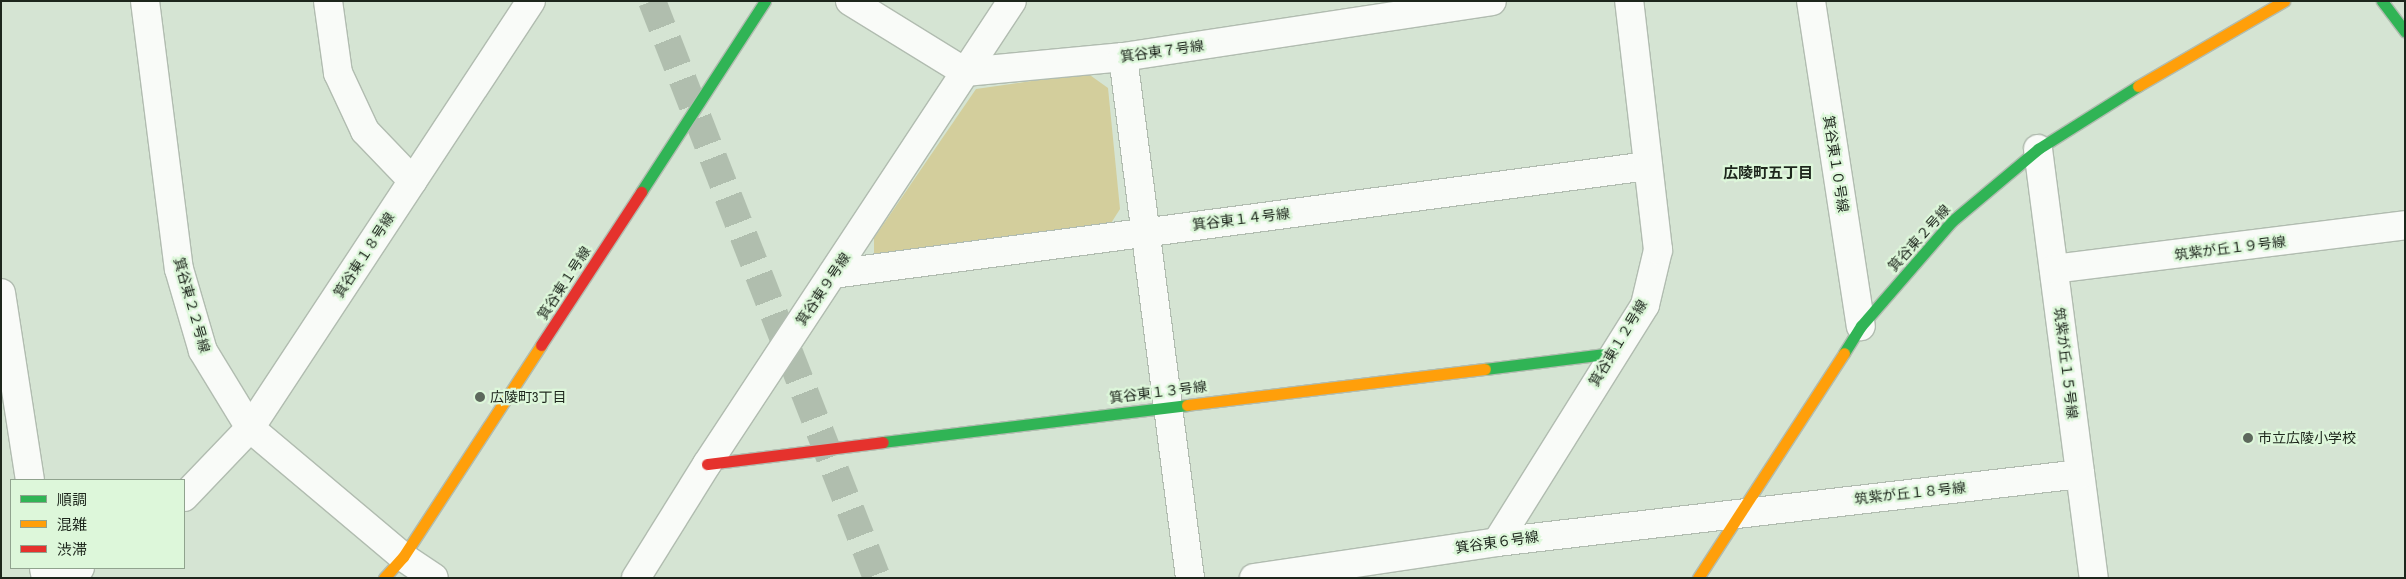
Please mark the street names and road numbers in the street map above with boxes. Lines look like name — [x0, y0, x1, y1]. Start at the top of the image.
street label: 箕谷東７号線 — [1119, 37, 1205, 65]
street label: 箕谷東１０号線 — [1820, 114, 1852, 214]
street label: 箕谷東２号線 — [1885, 201, 1953, 275]
street label: 箕谷東１４号線 — [1191, 205, 1291, 233]
street label: 箕谷東１８号線 — [330, 209, 398, 301]
street label: 筑紫が丘１９号線 — [2173, 233, 2287, 263]
street label: 箕谷東１号線 — [534, 243, 594, 323]
street label: 箕谷東９号線 — [793, 249, 853, 329]
street label: 箕谷東２２号線 — [170, 256, 214, 354]
street label: 箕谷東１２号線 — [1586, 297, 1650, 389]
street label: 筑紫が丘１５号線 — [2051, 306, 2081, 420]
street label: 箕谷東１３号線 — [1108, 378, 1208, 406]
street label: 筑紫が丘１８号線 — [1853, 479, 1967, 507]
street label: 箕谷東６号線 — [1454, 528, 1540, 556]

